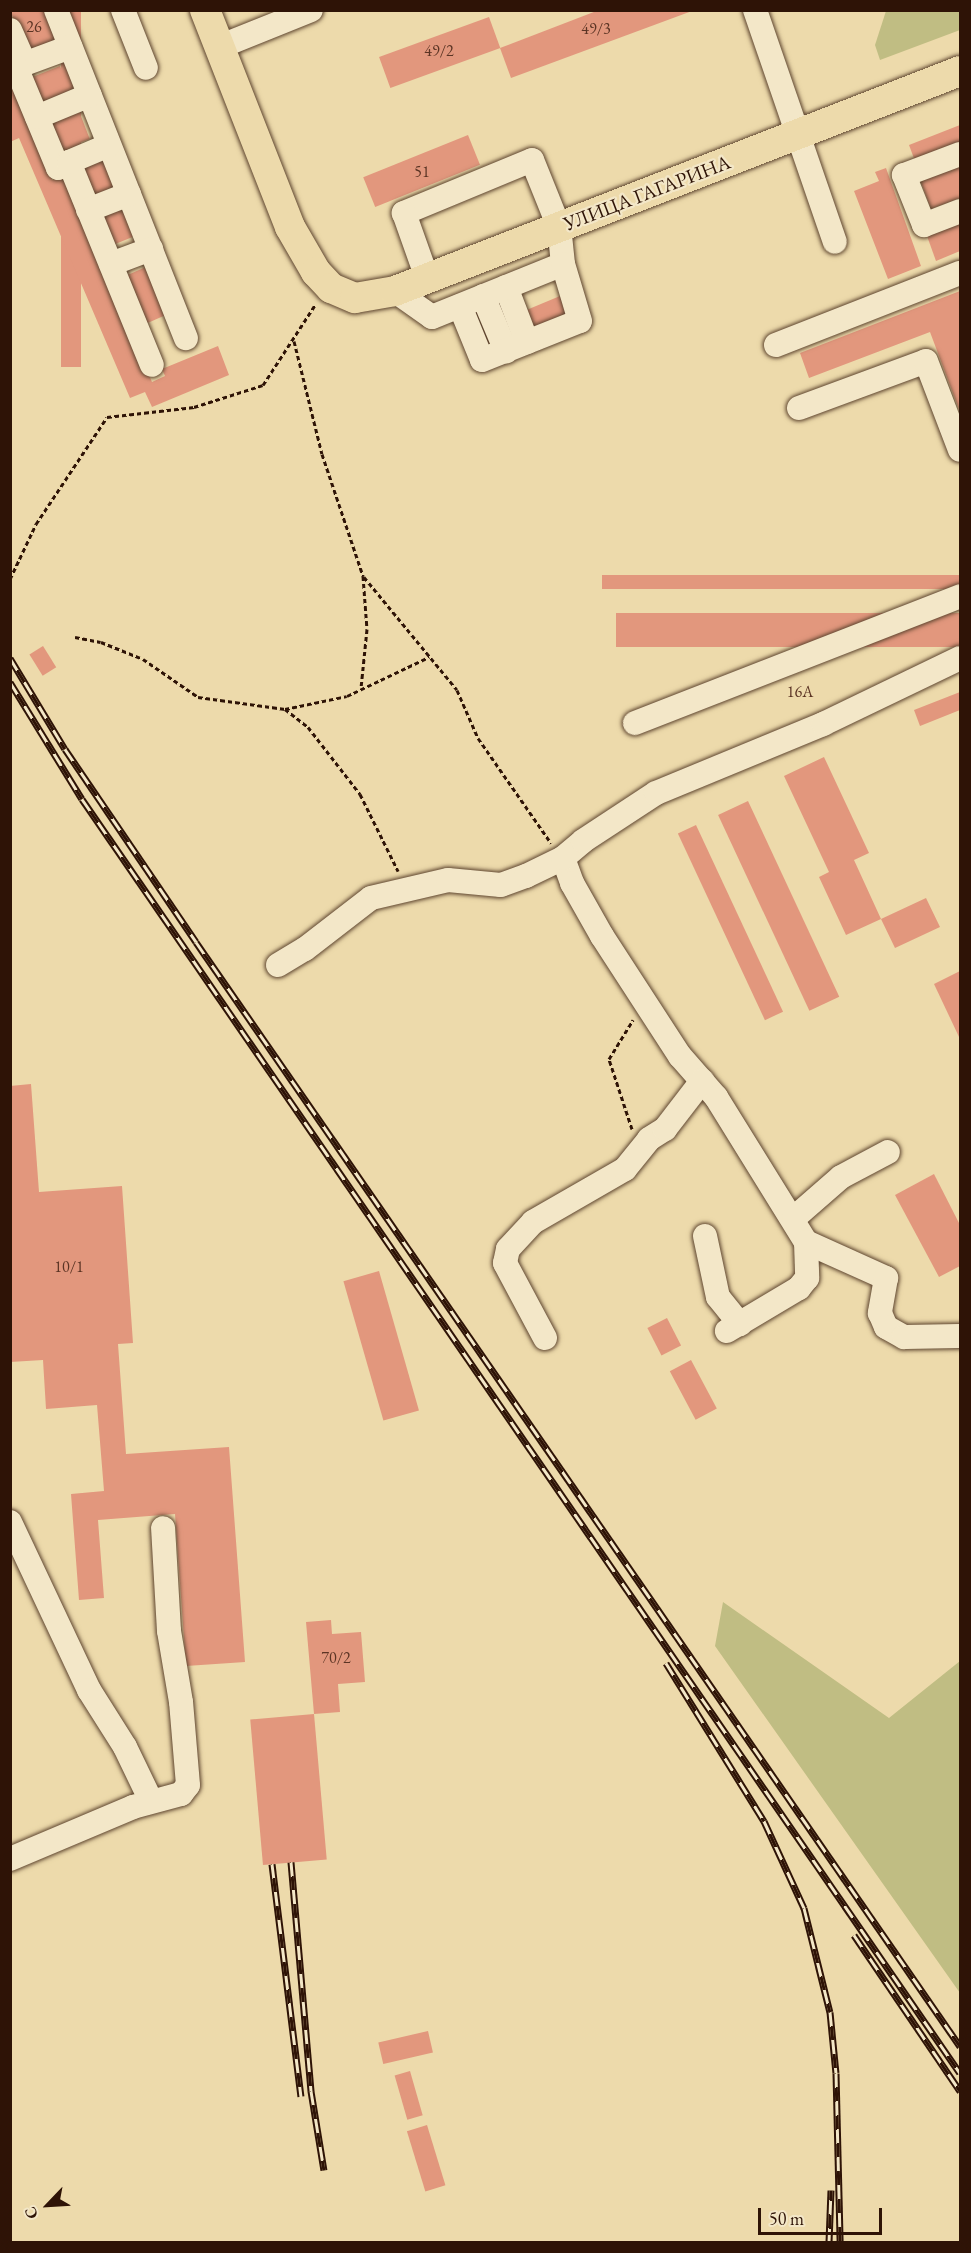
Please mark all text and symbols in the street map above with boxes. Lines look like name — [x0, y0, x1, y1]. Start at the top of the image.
house number: 26 — [26, 17, 42, 37]
house number: 49/3 — [581, 19, 611, 39]
house number: 49/2 — [424, 41, 454, 61]
street label: УЛИЦА ГАГАРИНА — [560, 150, 734, 236]
house number: 51 — [414, 162, 430, 182]
house number: 16А — [787, 682, 813, 702]
house number: 10/1 — [54, 1257, 84, 1277]
house number: 70/2 — [321, 1648, 351, 1668]
north arrow — [18, 2175, 78, 2235]
scale bar — [761, 2196, 886, 2234]
text: С — [19, 2203, 43, 2222]
text: 50 m — [769, 2207, 804, 2230]

